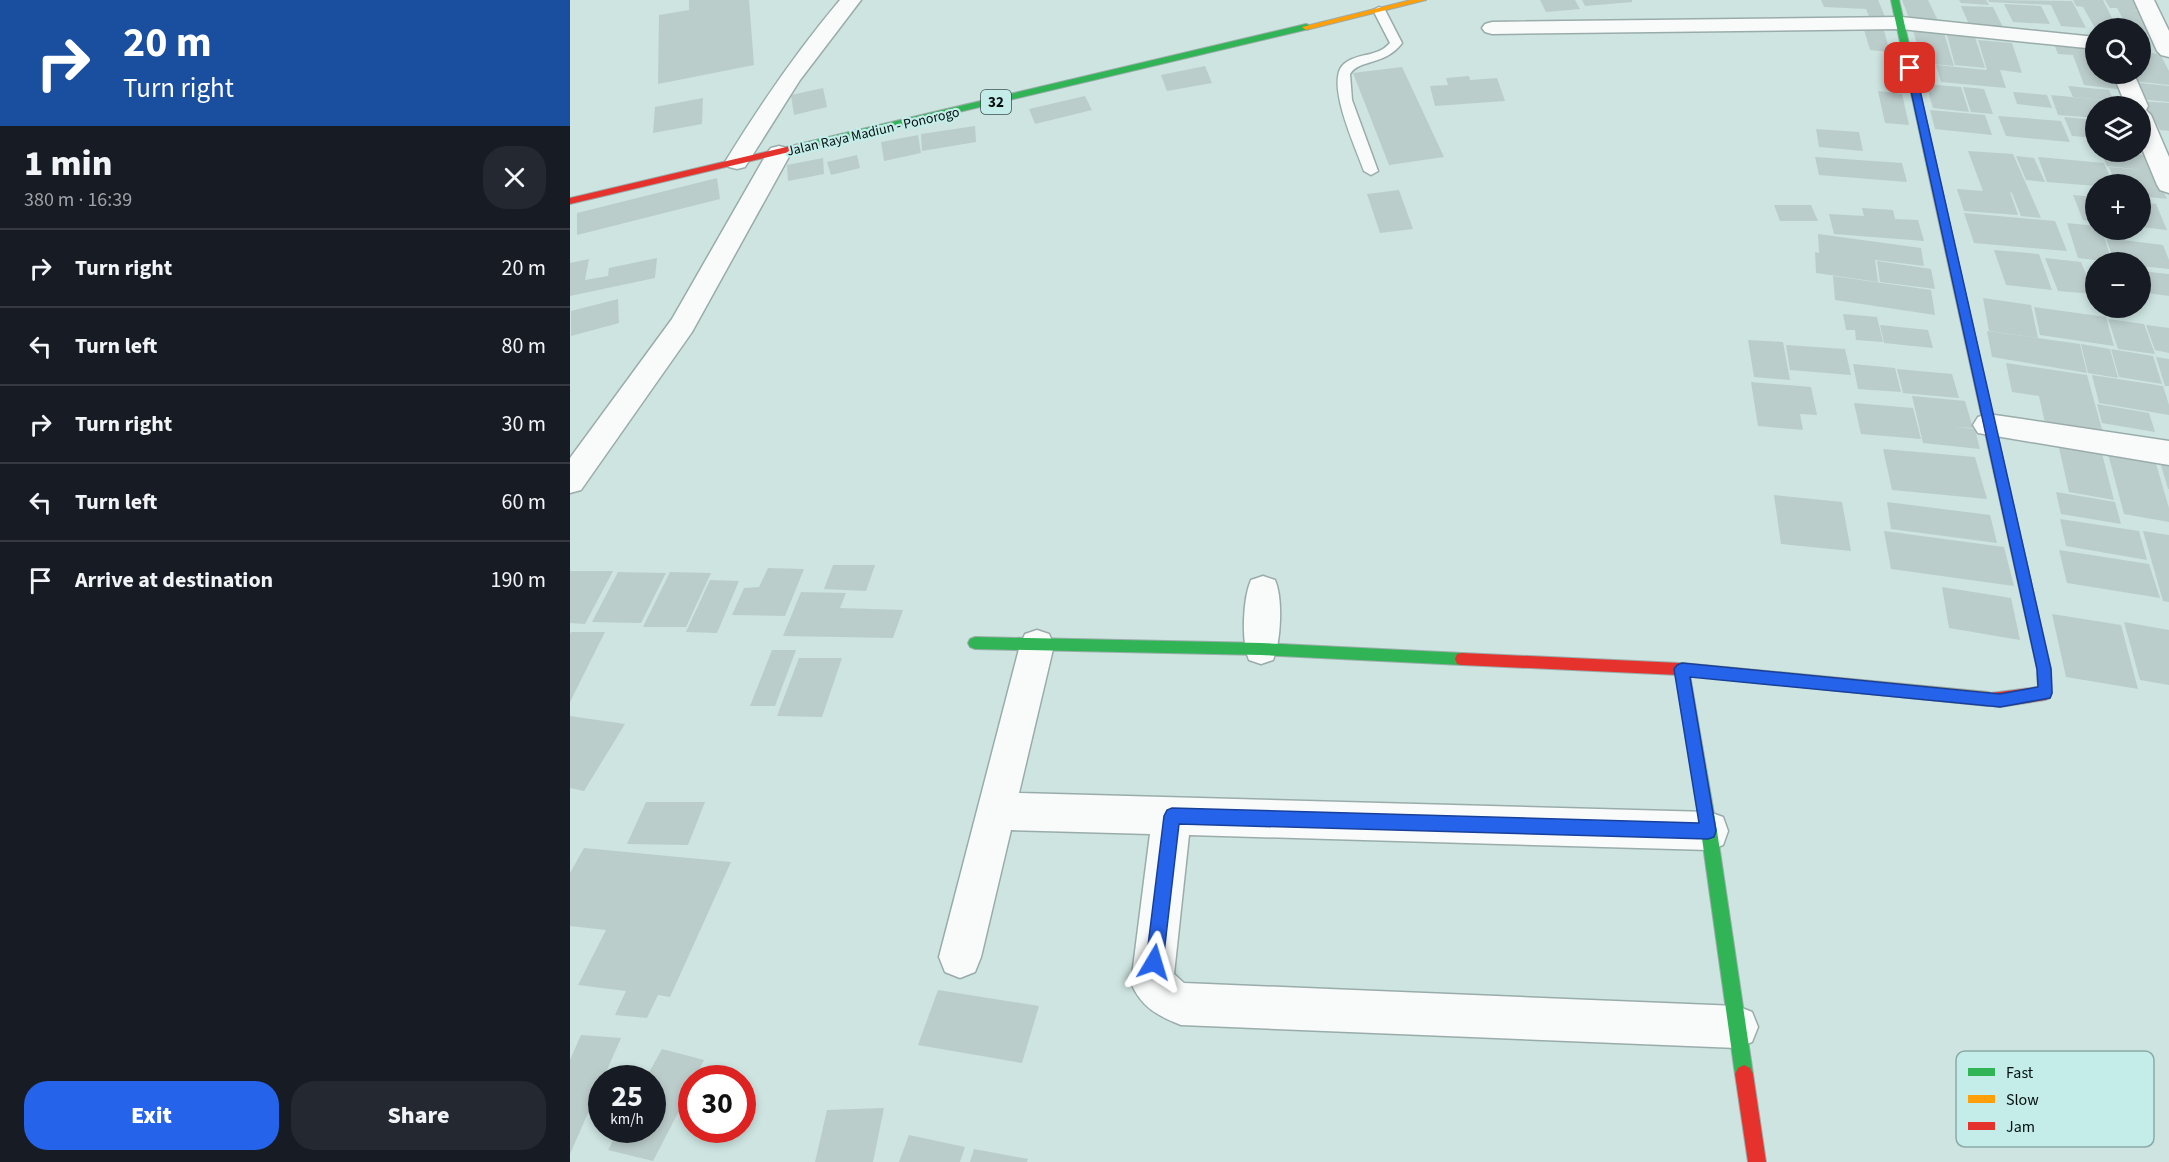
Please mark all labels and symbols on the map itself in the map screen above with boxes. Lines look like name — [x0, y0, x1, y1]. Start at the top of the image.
pin — [1884, 42, 1935, 93]
road number: 32 — [981, 90, 1011, 114]
street label: Jalan Raya Madiun - Ponorogo — [785, 102, 962, 162]
position arrow — [1122, 930, 1186, 994]
legend — [1956, 1051, 2154, 1147]
text: Fast — [2006, 1062, 2034, 1084]
speed limit sign: 30 — [678, 1065, 756, 1143]
text: Slow — [2006, 1089, 2039, 1111]
text: Jam — [2006, 1116, 2035, 1138]

